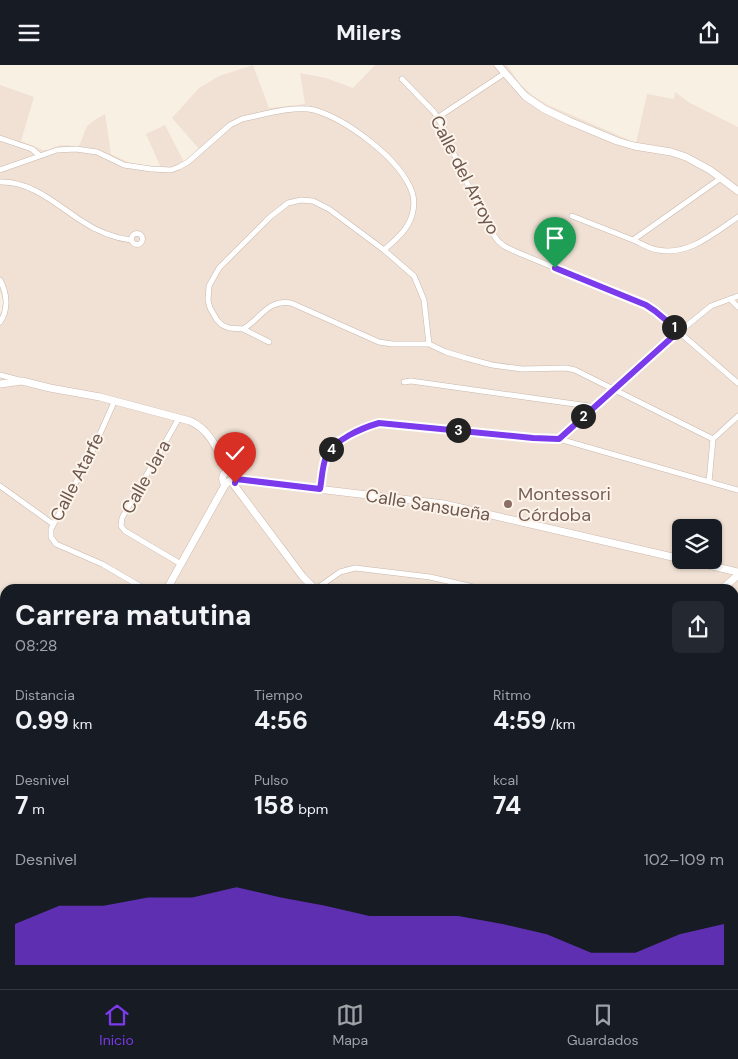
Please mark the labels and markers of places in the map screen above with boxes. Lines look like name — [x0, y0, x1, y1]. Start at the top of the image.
pin — [534, 217, 576, 268]
pin: 1 — [662, 315, 686, 339]
pin: 2 — [570, 403, 596, 429]
pin: 3 — [446, 417, 470, 443]
pin — [214, 432, 256, 483]
pin: 4 — [318, 437, 344, 461]
place label: Montessori Córdoba — [518, 482, 611, 527]
marker: Montessori Córdoba — [502, 498, 514, 510]

